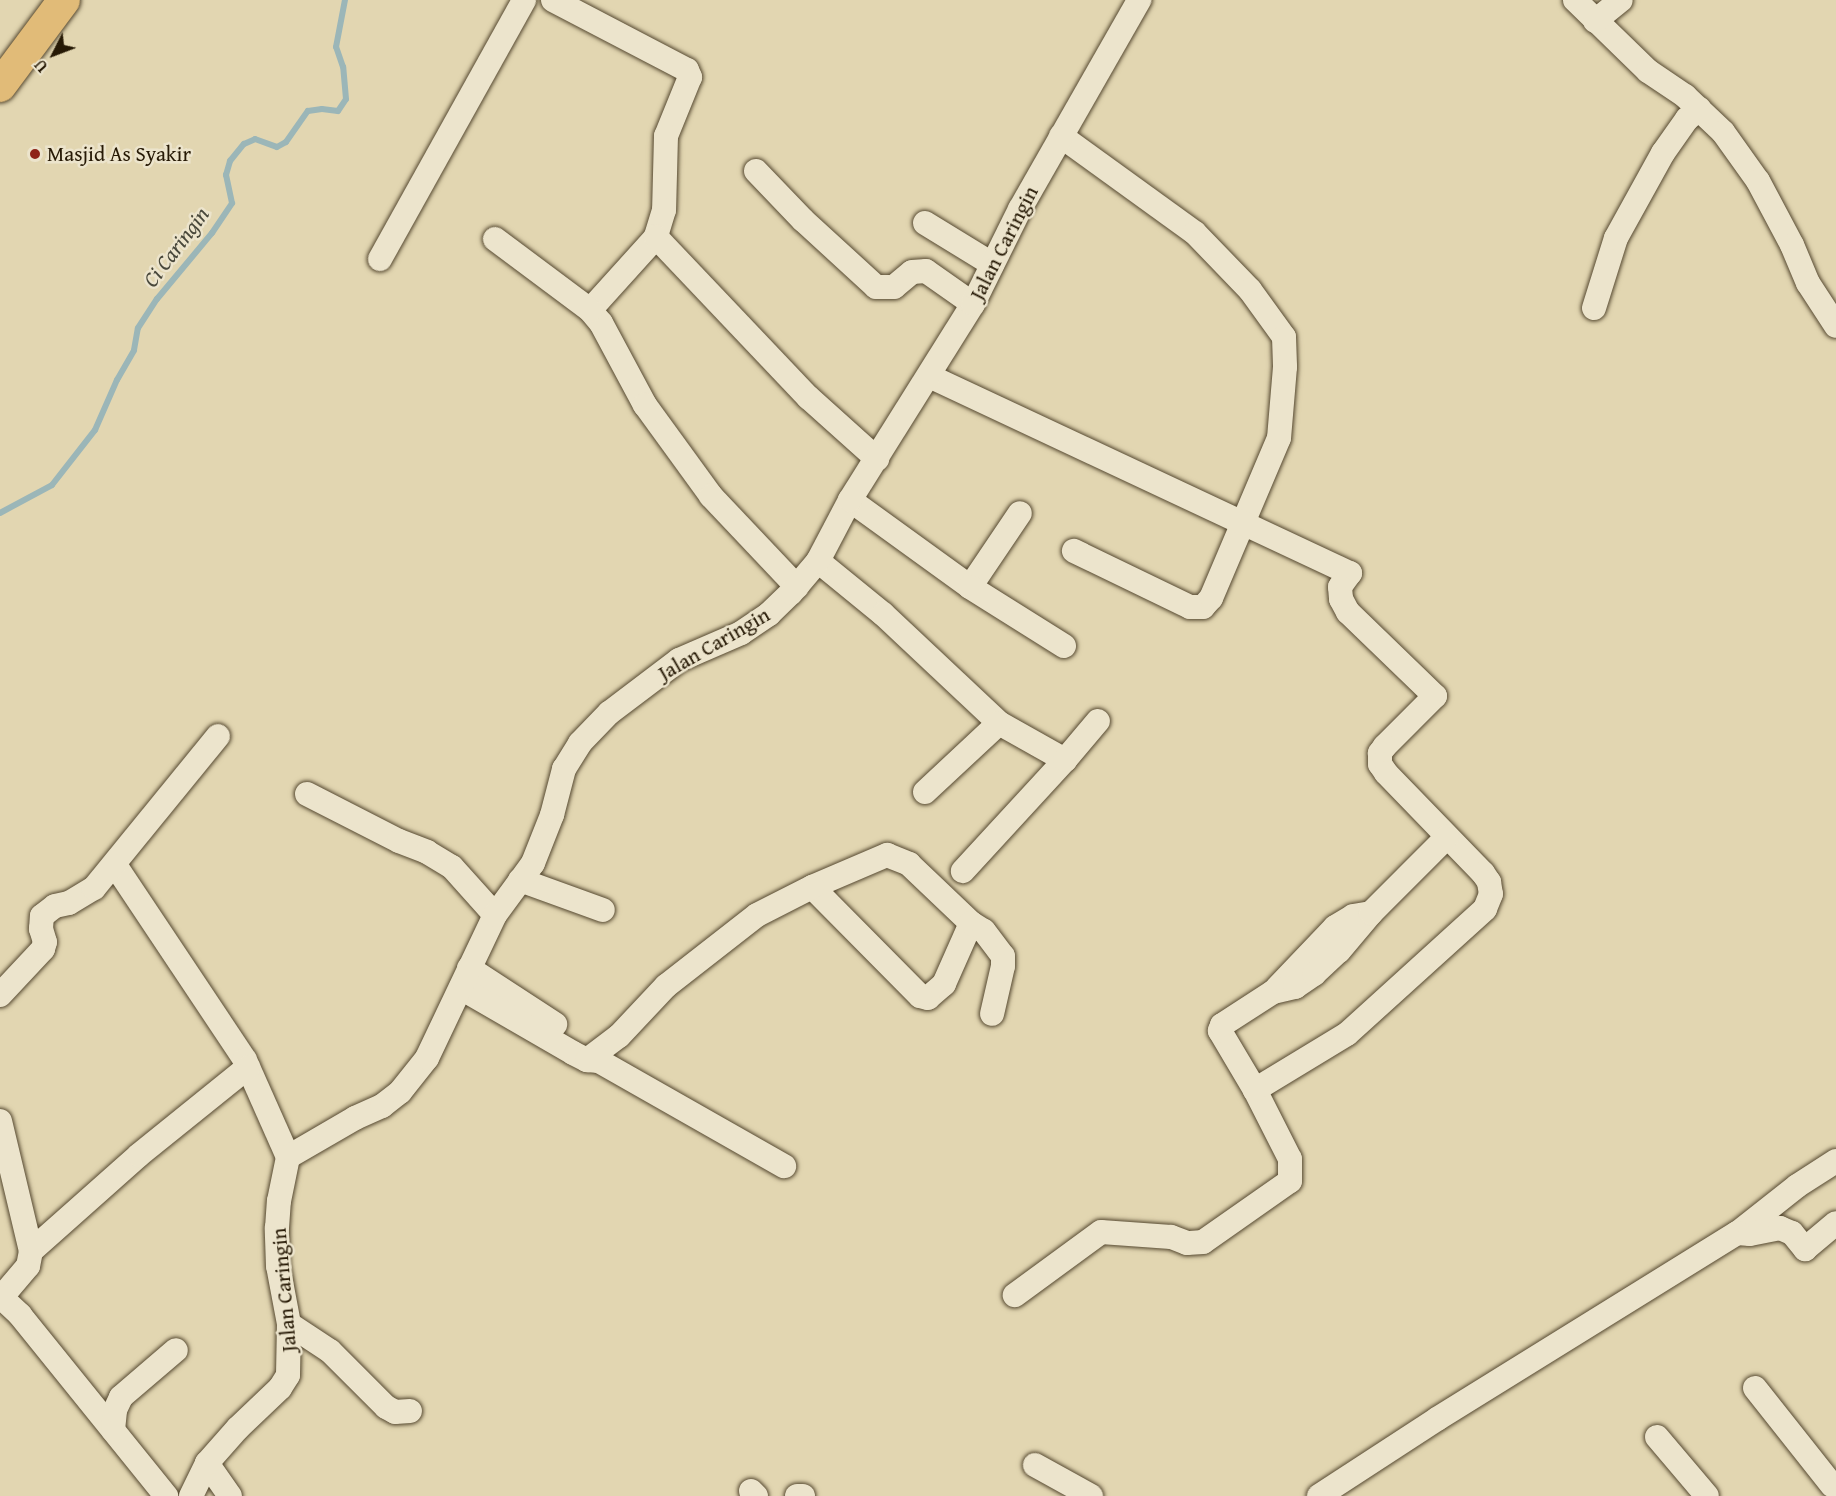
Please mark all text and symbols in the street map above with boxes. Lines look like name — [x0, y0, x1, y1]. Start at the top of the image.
north arrow — [24, 24, 84, 84]
text: U — [28, 54, 53, 78]
place label: Masjid As Syakir — [47, 141, 191, 167]
marker: Masjid As Syakir — [28, 147, 42, 161]
street label: Jalan Caringin — [964, 182, 1044, 304]
water label: Ci Caringin — [137, 202, 215, 292]
street label: Jalan Caringin — [654, 602, 774, 686]
street label: Jalan Caringin — [266, 1227, 302, 1353]

